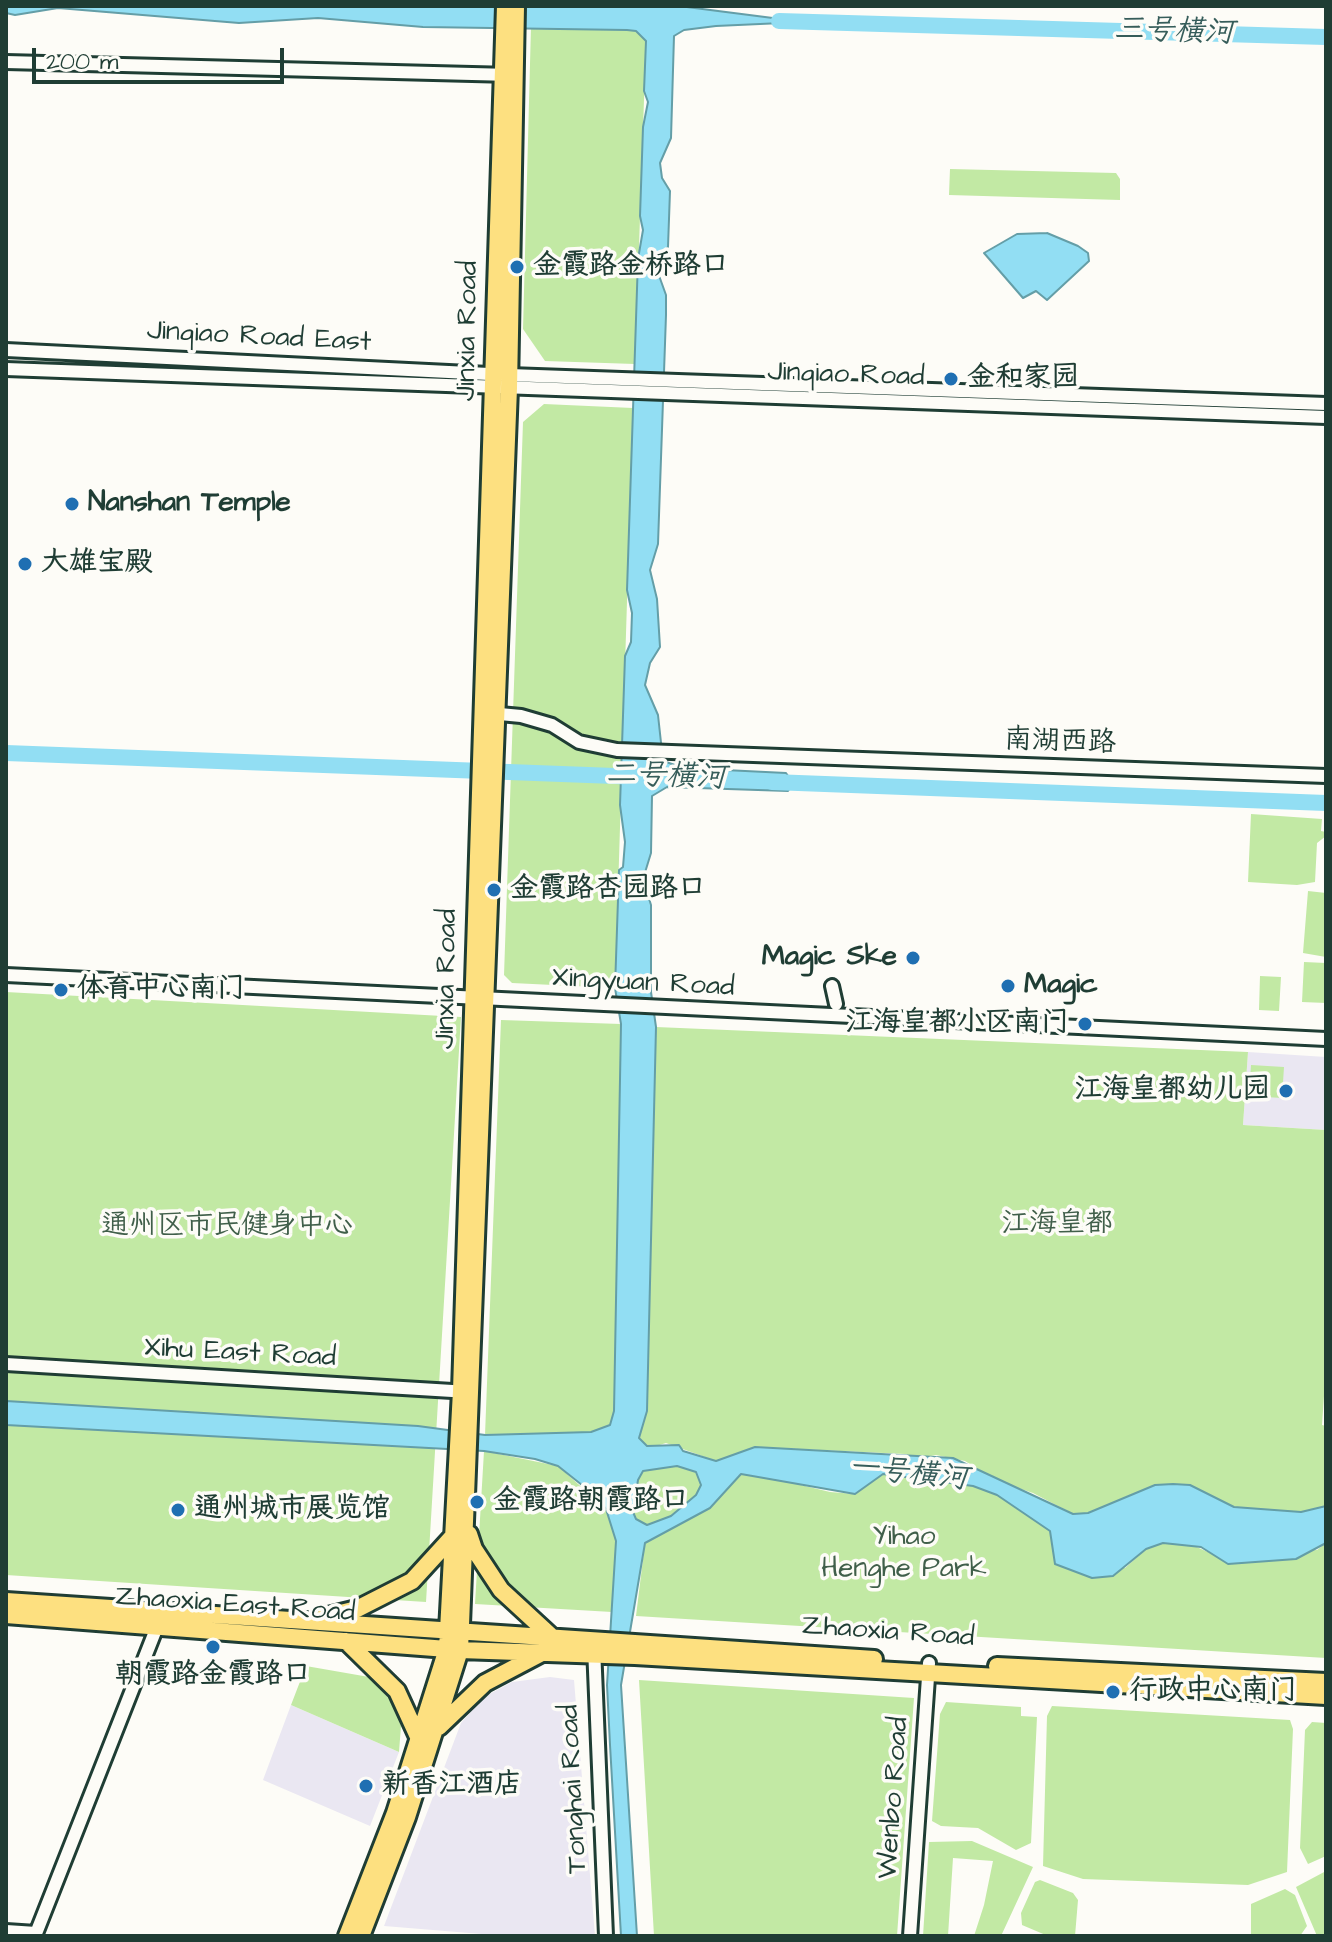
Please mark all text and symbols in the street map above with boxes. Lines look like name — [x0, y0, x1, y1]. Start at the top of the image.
water label: 三号横河 — [1113, 13, 1235, 53]
scale bar — [36, 32, 288, 82]
text: 200 m — [46, 45, 118, 79]
place label: 金霞路金桥路口 — [533, 250, 729, 284]
marker: 金霞路金桥路口 — [508, 258, 526, 276]
street label: Jinxia Road — [451, 261, 487, 401]
street label: Jinqiao Road East — [146, 315, 372, 361]
street label: Jinqiao Road — [767, 356, 925, 396]
place label: 金和家园 — [967, 362, 1079, 396]
marker: 金和家园 — [942, 370, 960, 388]
place label: Nanshan Temple — [88, 487, 291, 521]
marker: Nanshan Temple — [63, 495, 81, 513]
place label: 大雄宝殿 — [41, 547, 153, 581]
marker: 大雄宝殿 — [16, 555, 34, 573]
street label: 南湖西路 — [1003, 724, 1117, 762]
water label: 二号横河 — [605, 758, 727, 798]
place label: 金霞路杏园路口 — [510, 873, 706, 907]
marker: 金霞路杏园路口 — [485, 881, 503, 899]
street label: Jinxia Road — [430, 909, 466, 1049]
place label: Magic Ske — [762, 941, 897, 975]
marker: Magic Ske — [904, 949, 922, 967]
street label: Xingyuan Road — [551, 962, 735, 1006]
place label: Magic — [1024, 969, 1098, 1003]
place label: 体育中心南门 — [77, 973, 245, 1007]
marker: Magic — [999, 977, 1017, 995]
marker: 体育中心南门 — [52, 981, 70, 999]
place label: 江海皇都小区南门 — [845, 1007, 1069, 1041]
marker: 江海皇都小区南门 — [1076, 1015, 1094, 1033]
place label: 江海皇都幼儿园 — [1074, 1074, 1270, 1108]
marker: 江海皇都幼儿园 — [1277, 1082, 1295, 1100]
park label: 江海皇都 — [1001, 1208, 1113, 1242]
park label: 通州区市民健身中心 — [101, 1210, 353, 1244]
street label: Xihu East Road — [143, 1332, 337, 1376]
water label: 一号横河 — [846, 1451, 970, 1499]
place label: 金霞路朝霞路口 — [493, 1485, 689, 1519]
place label: 通州城市展览馆 — [194, 1493, 390, 1527]
marker: 金霞路朝霞路口 — [468, 1493, 486, 1511]
marker: 通州城市展览馆 — [169, 1501, 187, 1519]
park label: Yihao Henghe Park — [821, 1521, 987, 1587]
street label: Zhaoxia East Road — [114, 1581, 356, 1631]
street label: Zhaoxia Road — [801, 1610, 975, 1656]
marker: 朝霞路金霞路口 — [204, 1638, 222, 1656]
place label: 朝霞路金霞路口 — [115, 1659, 311, 1693]
place label: 行政中心南门 — [1129, 1675, 1297, 1709]
marker: 行政中心南门 — [1104, 1683, 1122, 1701]
street label: Tonghai Road — [554, 1703, 596, 1875]
street label: Wenbo Road — [873, 1716, 917, 1880]
place label: 新香江酒店 — [382, 1769, 522, 1803]
marker: 新香江酒店 — [357, 1777, 375, 1795]

